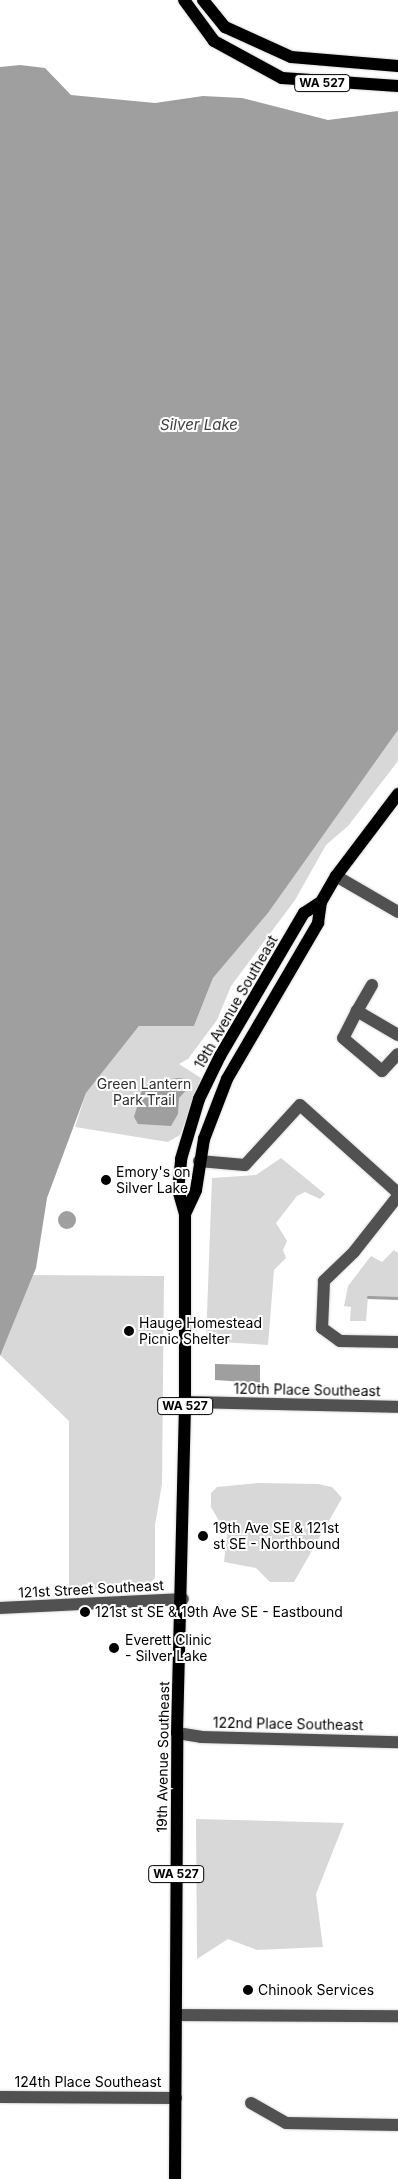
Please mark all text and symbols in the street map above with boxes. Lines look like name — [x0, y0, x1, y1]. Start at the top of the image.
road number: WA 527 — [293, 74, 351, 92]
water label: Silver Lake — [160, 416, 238, 434]
street label: 19th Avenue Southeast — [191, 932, 281, 1072]
park label: Green Lantern Park Trail — [97, 1076, 191, 1108]
place label: Emory's on Silver Lake — [116, 1164, 191, 1196]
marker: Emory's on Silver Lake — [100, 1174, 112, 1186]
place label: Hauge Homestead Picnic Shelter — [139, 1315, 262, 1348]
marker: Hauge Homestead Picnic Shelter — [123, 1325, 135, 1337]
street label: 120th Place Southeast — [233, 1380, 381, 1400]
road number: WA 527 — [156, 1396, 214, 1415]
place label: 19th Ave SE & 121st st SE - Northbound — [213, 1520, 340, 1552]
marker: 19th Ave SE & 121st st SE - Northbound — [197, 1530, 209, 1542]
street label: 121st Street Southeast — [18, 1577, 164, 1601]
place label: 121st st SE & 19th Ave SE - Eastbound — [95, 1604, 343, 1620]
marker: 121st st SE & 19th Ave SE - Eastbound — [79, 1606, 91, 1618]
place label: Everett Clinic - Silver Lake — [125, 1632, 212, 1664]
marker: Everett Clinic - Silver Lake — [107, 1641, 121, 1655]
street label: 19th Avenue Southeast — [153, 1681, 173, 1833]
street label: 122nd Place Southeast — [213, 1714, 363, 1734]
road number: WA 527 — [147, 1865, 205, 1884]
place label: Chinook Services — [258, 1982, 374, 1998]
marker: Chinook Services — [242, 1984, 254, 1996]
street label: 124th Place Southeast — [15, 2074, 161, 2090]

